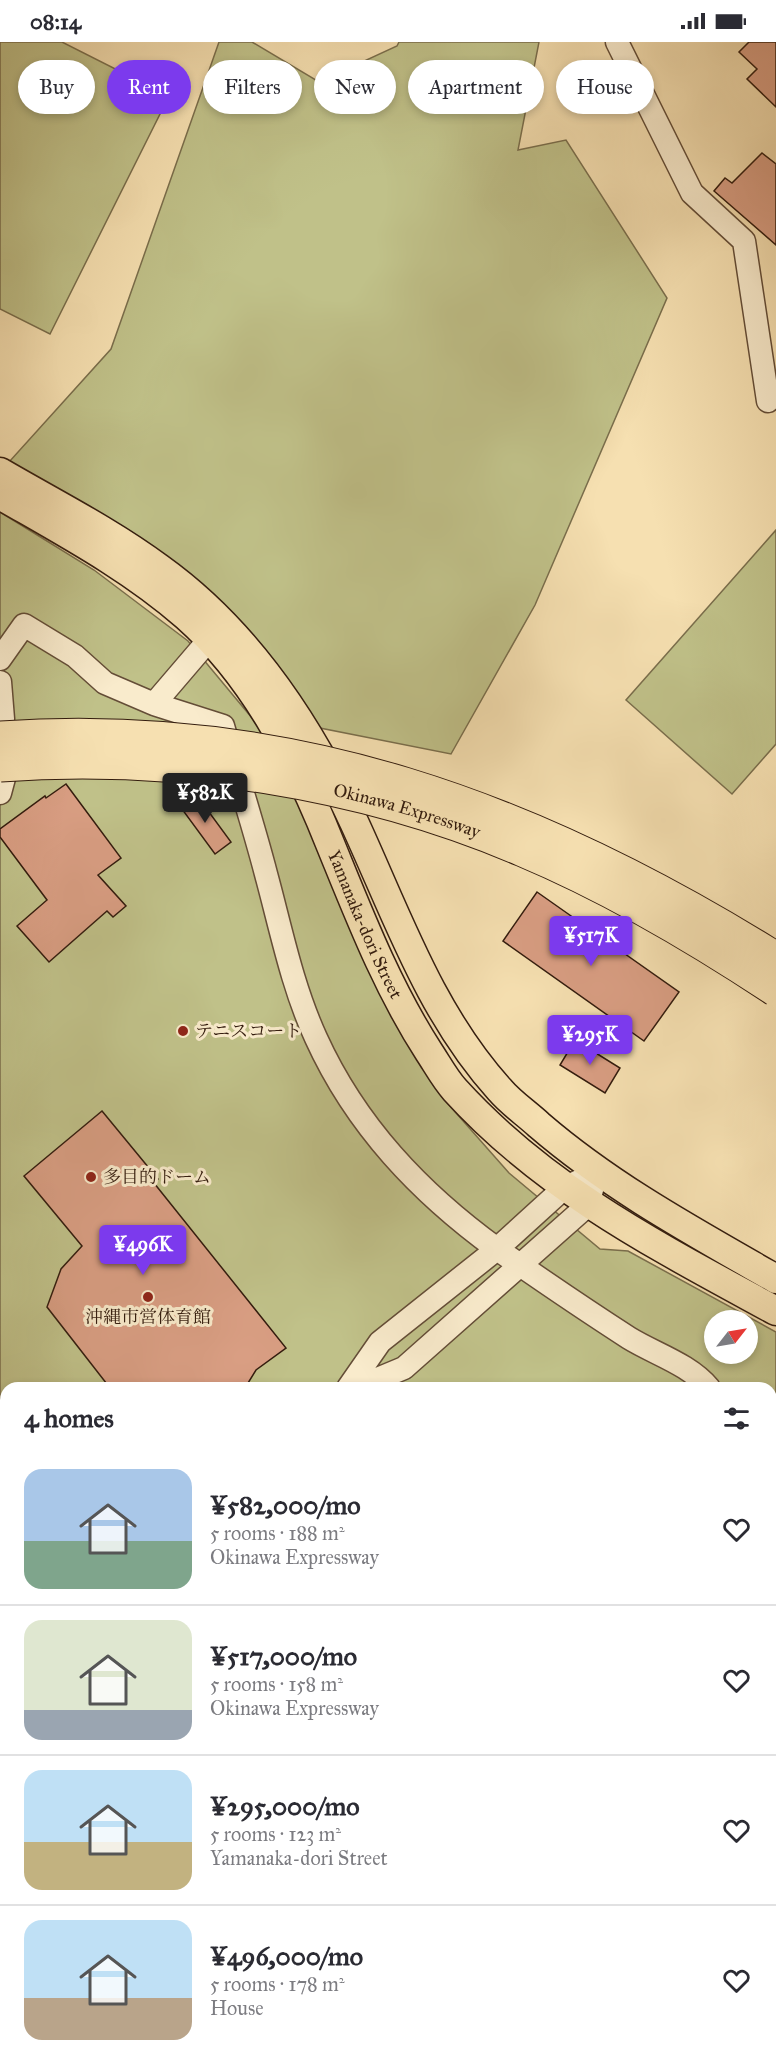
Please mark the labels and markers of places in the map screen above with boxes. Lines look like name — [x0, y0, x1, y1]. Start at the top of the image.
pin: ¥582K — [163, 773, 247, 824]
pin: ¥517K — [549, 916, 633, 967]
pin: ¥295K — [548, 1015, 632, 1066]
place label: テニスコート — [195, 1020, 302, 1042]
marker: テニスコート — [176, 1024, 190, 1038]
place label: 多目的ドーム — [103, 1166, 211, 1188]
marker: 多目的ドーム — [84, 1170, 98, 1184]
pin: ¥496K — [101, 1225, 185, 1276]
marker: 沖縄市営体育館 — [141, 1290, 155, 1304]
place label: 沖縄市営体育館 — [85, 1306, 211, 1328]

